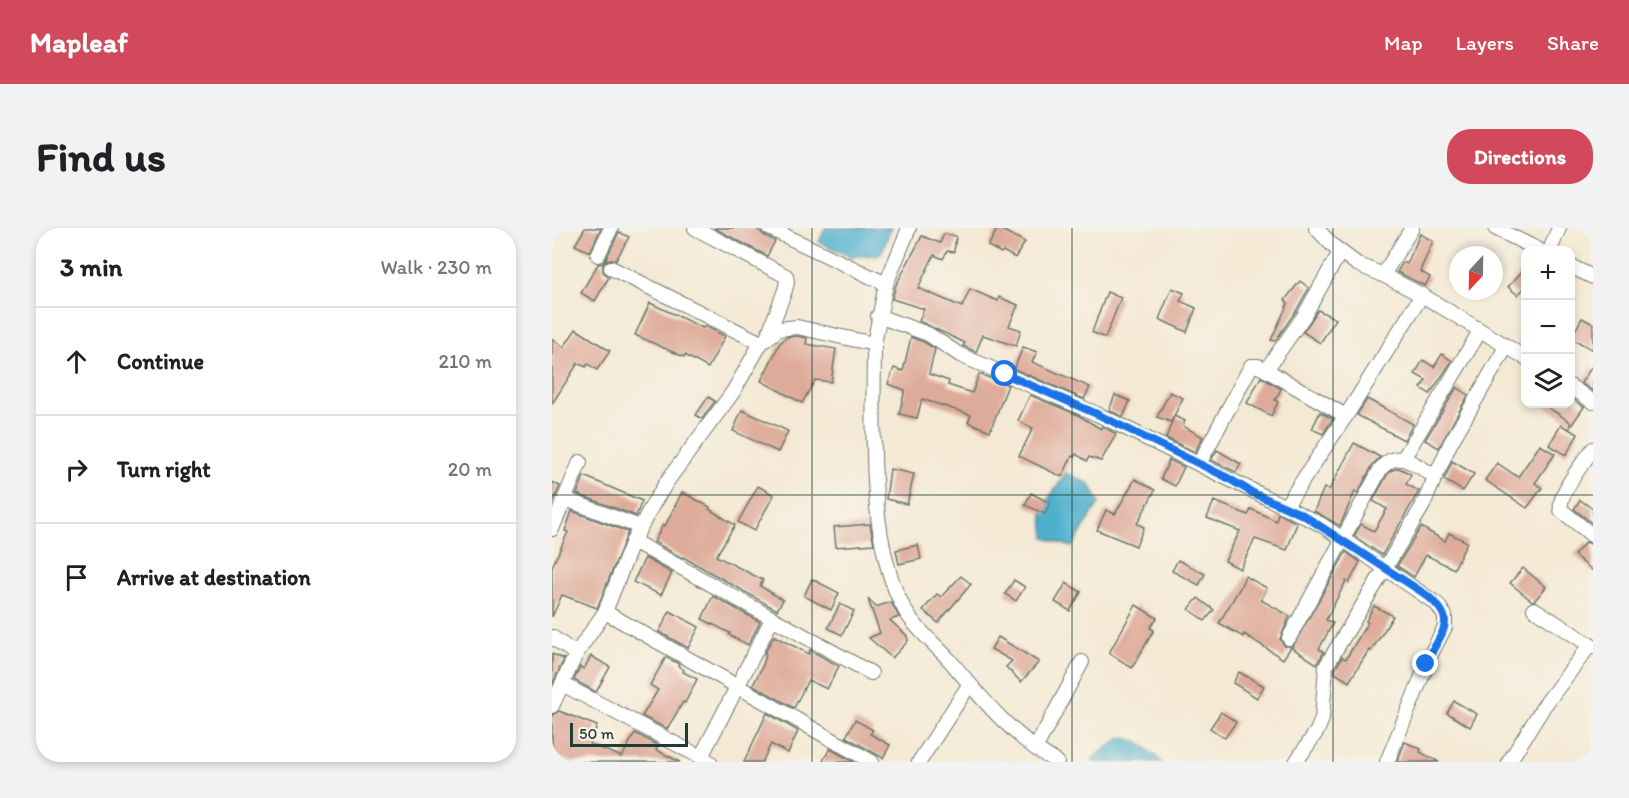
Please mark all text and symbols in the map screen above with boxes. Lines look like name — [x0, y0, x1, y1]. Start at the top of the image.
text: Mapleaf — [30, 25, 128, 59]
text: Map — [1384, 30, 1423, 55]
text: Layers — [1456, 30, 1514, 55]
text: Share — [1547, 30, 1599, 55]
button: Directions — [1447, 129, 1593, 184]
text: Find us — [36, 131, 166, 182]
north arrow — [1449, 246, 1503, 300]
map controls — [1521, 246, 1575, 408]
button: + — [1521, 246, 1575, 300]
text: 3 min — [60, 251, 122, 283]
text: Walk · 230 m — [380, 255, 492, 279]
button: − — [1521, 300, 1575, 354]
icon: ahead — [60, 345, 93, 378]
text: Continue — [117, 348, 204, 375]
text: 210 m — [439, 349, 492, 373]
button: layers — [1521, 354, 1575, 408]
route start — [991, 360, 1017, 386]
icon: right — [60, 453, 93, 486]
text: Turn right — [117, 456, 211, 483]
text: 20 m — [448, 457, 492, 481]
icon: arrive — [60, 561, 93, 594]
text: Arrive at destination — [117, 564, 311, 591]
route end — [1412, 650, 1438, 676]
scale bar — [570, 720, 688, 748]
text: 50 m — [579, 724, 614, 743]

